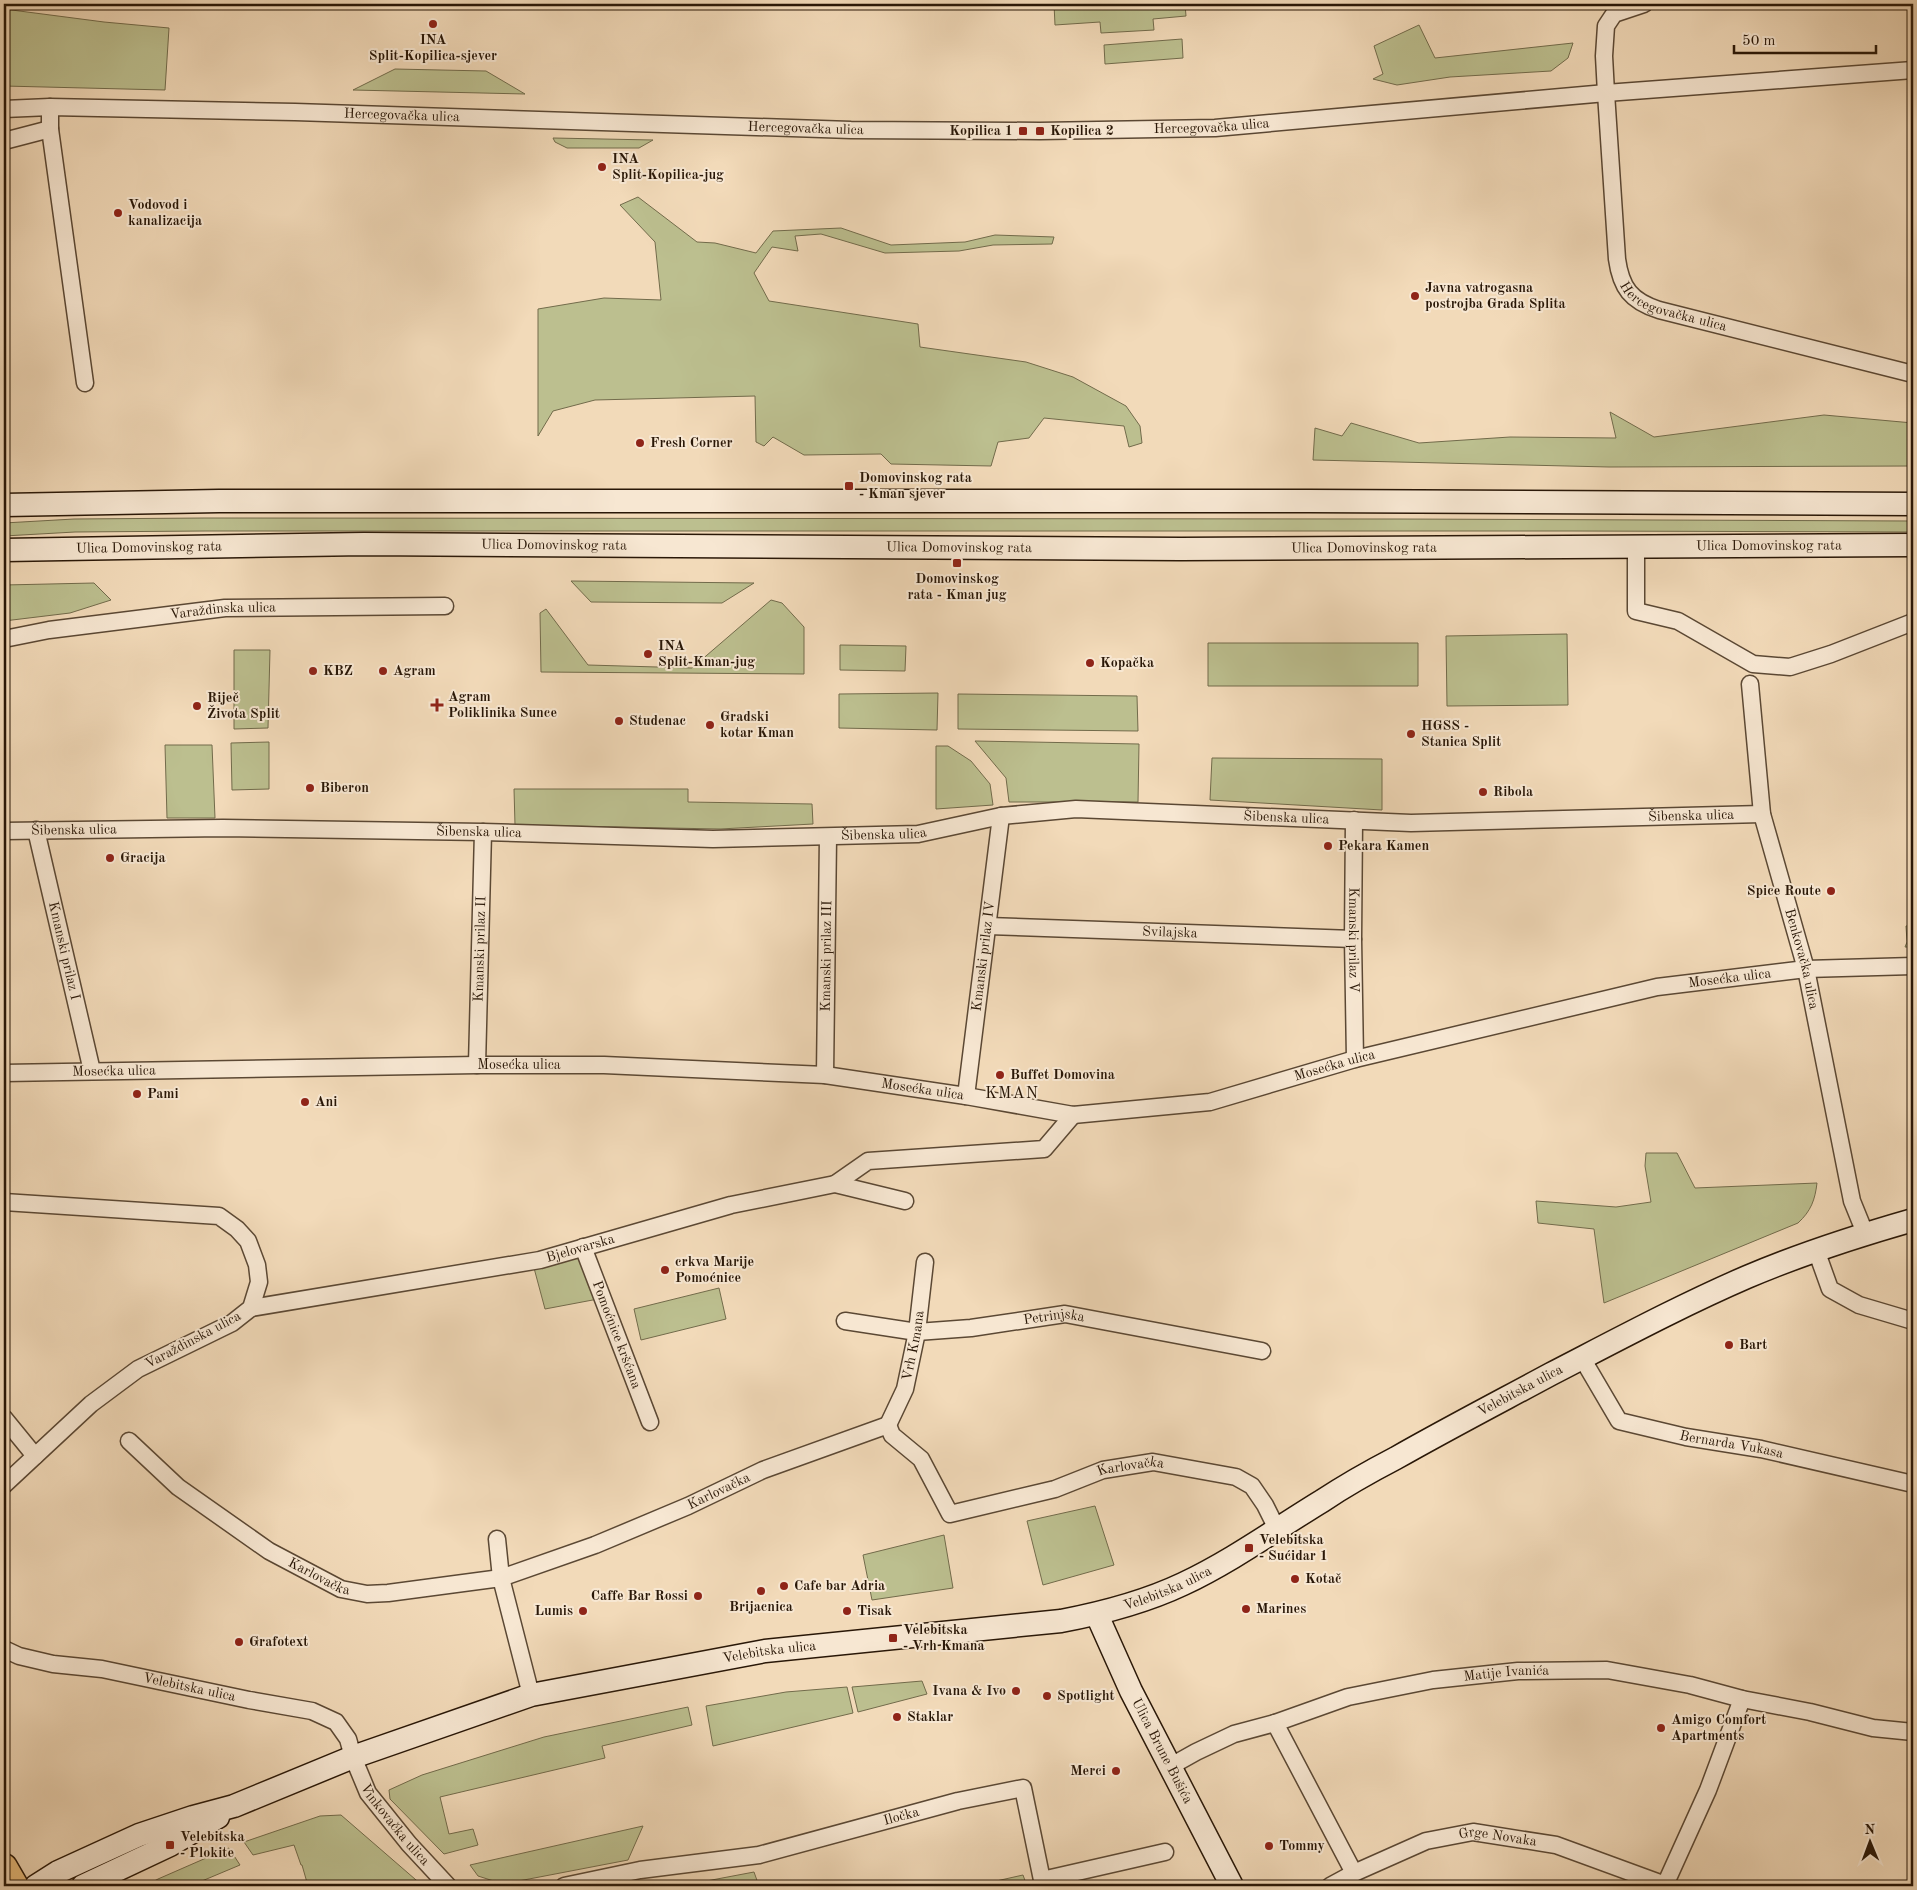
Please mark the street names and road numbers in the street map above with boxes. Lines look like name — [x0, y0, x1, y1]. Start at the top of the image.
street label: Hercegovačka ulica — [344, 107, 460, 124]
street label: Hercegovačka ulica — [1153, 116, 1270, 136]
street label: Hercegovačka ulica — [747, 120, 864, 137]
street label: Hercegovačka ulica — [1617, 279, 1728, 334]
street label: Ulica Domovinskog rata — [481, 538, 627, 553]
street label: Ulica Domovinskog rata — [1696, 538, 1842, 553]
street label: Ulica Domovinskog rata — [76, 539, 222, 556]
street label: Ulica Domovinskog rata — [886, 540, 1032, 555]
street label: Ulica Domovinskog rata — [1291, 541, 1437, 555]
street label: Varaždinska ulica — [169, 601, 276, 622]
street label: Šibenska ulica — [1243, 806, 1330, 827]
street label: Šibenska ulica — [1648, 807, 1734, 824]
street label: Šibenska ulica — [31, 821, 117, 838]
street label: Šibenska ulica — [436, 821, 522, 840]
street label: Šibenska ulica — [841, 825, 928, 843]
street label: Kmanski prilaz V — [1346, 887, 1361, 993]
street label: Kmanski prilaz II — [472, 896, 488, 1002]
street label: Kmanski prilaz I — [46, 900, 82, 1001]
street label: Kmanski prilaz III — [819, 900, 834, 1012]
street label: Kmanski prilaz IV — [970, 900, 997, 1012]
street label: Benkovačka ulica — [1782, 907, 1821, 1011]
street label: Svilajska — [1142, 924, 1198, 940]
street label: Mosećka ulica — [1687, 966, 1772, 990]
street label: Mosećka ulica — [1292, 1047, 1377, 1084]
street label: Mosećka ulica — [477, 1058, 561, 1072]
street label: Mosećka ulica — [72, 1063, 156, 1079]
street label: Mosećka ulica — [880, 1076, 965, 1103]
street label: Bjelovarska — [544, 1232, 616, 1265]
street label: Pomoćnice kršćana — [590, 1279, 644, 1391]
street label: Petrinjska — [1022, 1307, 1086, 1327]
street label: Varaždinska ulica — [143, 1309, 243, 1371]
street label: Vrh Kmana — [900, 1310, 926, 1382]
street label: Velebitska ulica — [1475, 1362, 1565, 1419]
street label: Bernarda Vukasa — [1678, 1429, 1785, 1461]
street label: Karlovačka — [1095, 1455, 1165, 1479]
street label: Karlovačka — [685, 1470, 752, 1512]
street label: Karlovačka — [286, 1555, 351, 1598]
street label: Velebitska ulica — [1122, 1564, 1214, 1613]
street label: Velebitska ulica — [722, 1639, 817, 1666]
street label: Matije Ivanića — [1463, 1664, 1549, 1684]
street label: Velebitska ulica — [142, 1671, 237, 1704]
street label: Ulica Brune Bušića — [1129, 1696, 1195, 1806]
street label: Vinkovačka ulica — [358, 1782, 432, 1868]
street label: Iločka — [882, 1805, 921, 1828]
street label: Grge Novaka — [1457, 1825, 1538, 1849]

